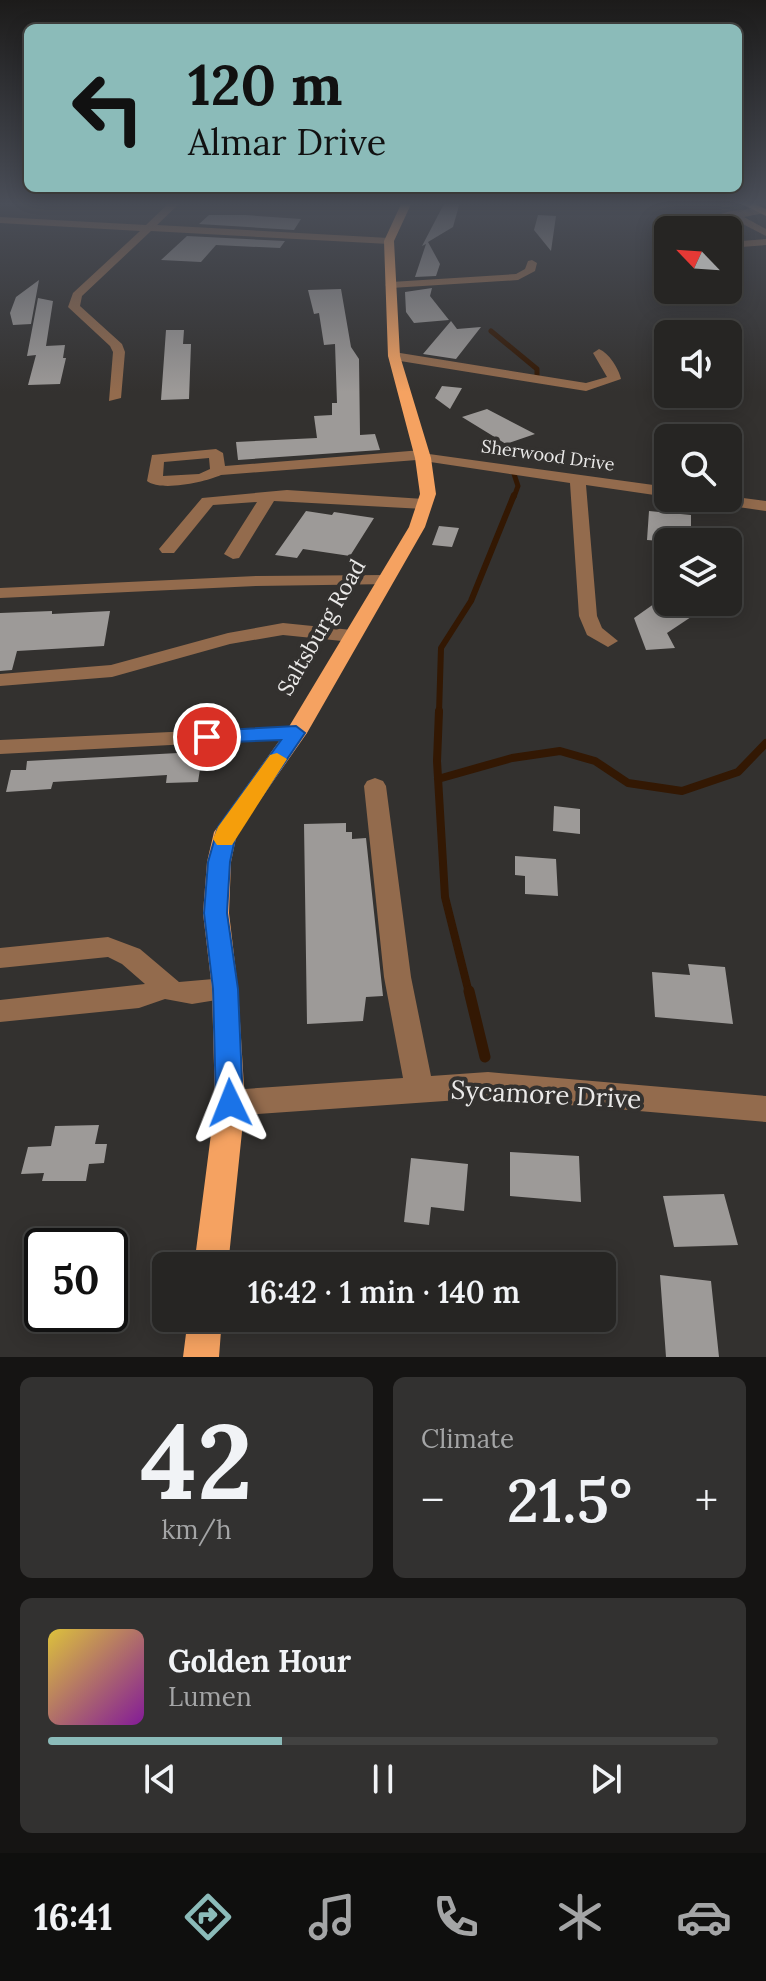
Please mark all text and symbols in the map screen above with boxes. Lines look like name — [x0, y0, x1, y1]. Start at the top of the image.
text: 120 m — [188, 49, 342, 120]
icon: left — [56, 56, 160, 160]
text: Almar Drive — [188, 119, 386, 165]
north arrow — [654, 216, 742, 304]
map controls — [654, 216, 742, 616]
button: sound — [654, 320, 742, 408]
button: search — [654, 424, 742, 512]
street label: Sherwood Drive — [480, 434, 616, 476]
button: layers — [654, 528, 742, 616]
street label: Saltsburg Road — [271, 554, 371, 700]
pin — [173, 703, 241, 771]
icon: arrive — [185, 715, 229, 759]
position arrow — [188, 1061, 272, 1145]
street label: Sycamore Drive — [450, 1073, 642, 1115]
speed limit sign: 50 — [24, 1228, 128, 1332]
text: 16:42 · 1 min · 140 m — [248, 1273, 520, 1311]
text: 42 — [140, 1394, 253, 1527]
text: Climate — [421, 1422, 514, 1455]
text: 21.5° — [507, 1462, 632, 1538]
text: − — [421, 1472, 444, 1528]
text: + — [695, 1472, 718, 1528]
text: km/h — [161, 1513, 232, 1546]
text: Golden Hour — [168, 1642, 351, 1680]
text: Lumen — [168, 1680, 252, 1713]
icon: previous — [138, 1757, 182, 1801]
icon: pause — [361, 1757, 405, 1801]
icon: next — [584, 1757, 628, 1801]
icon: directions — [180, 1889, 236, 1945]
icon: music — [304, 1889, 360, 1945]
icon: phone — [428, 1889, 484, 1945]
icon: climate — [552, 1889, 608, 1945]
icon: car — [676, 1889, 732, 1945]
text: 16:41 — [34, 1894, 113, 1940]

